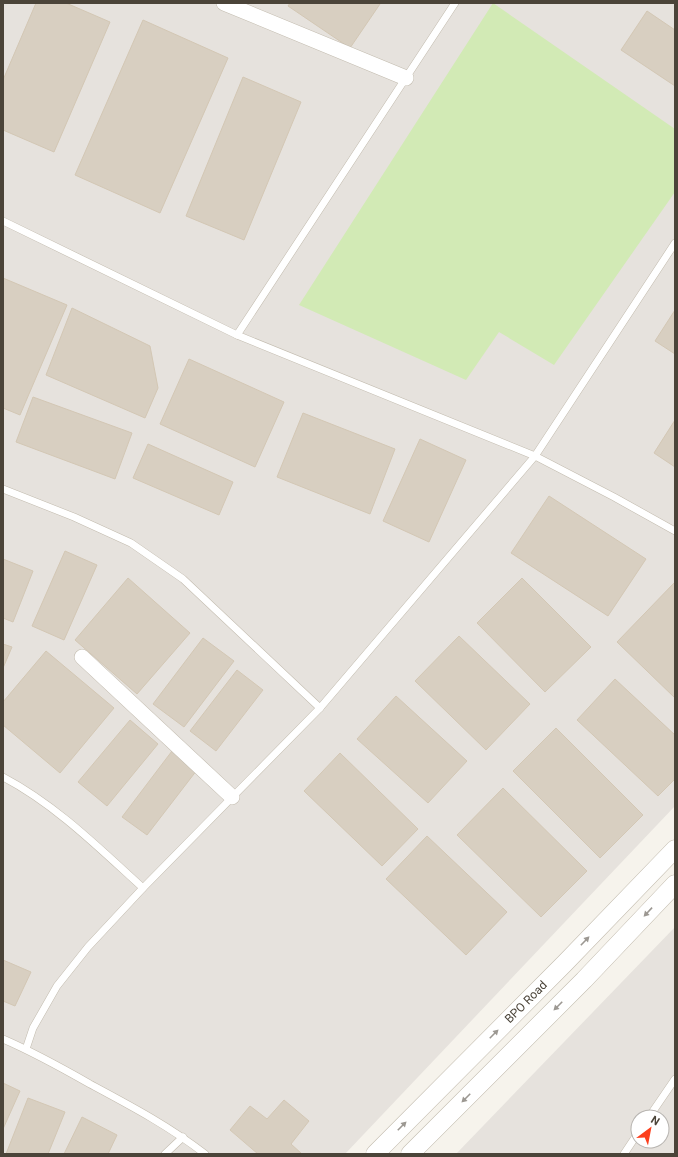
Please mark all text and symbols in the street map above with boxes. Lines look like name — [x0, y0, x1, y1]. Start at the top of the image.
one-way arrow — [643, 907, 653, 917]
one-way arrow — [580, 936, 590, 946]
street label: BPO Road — [502, 978, 550, 1026]
one-way arrow — [553, 1001, 563, 1011]
one-way arrow — [489, 1029, 499, 1039]
one-way arrow — [461, 1093, 471, 1103]
north arrow — [630, 1109, 670, 1149]
text: N — [648, 1113, 662, 1129]
one-way arrow — [398, 1121, 407, 1131]

